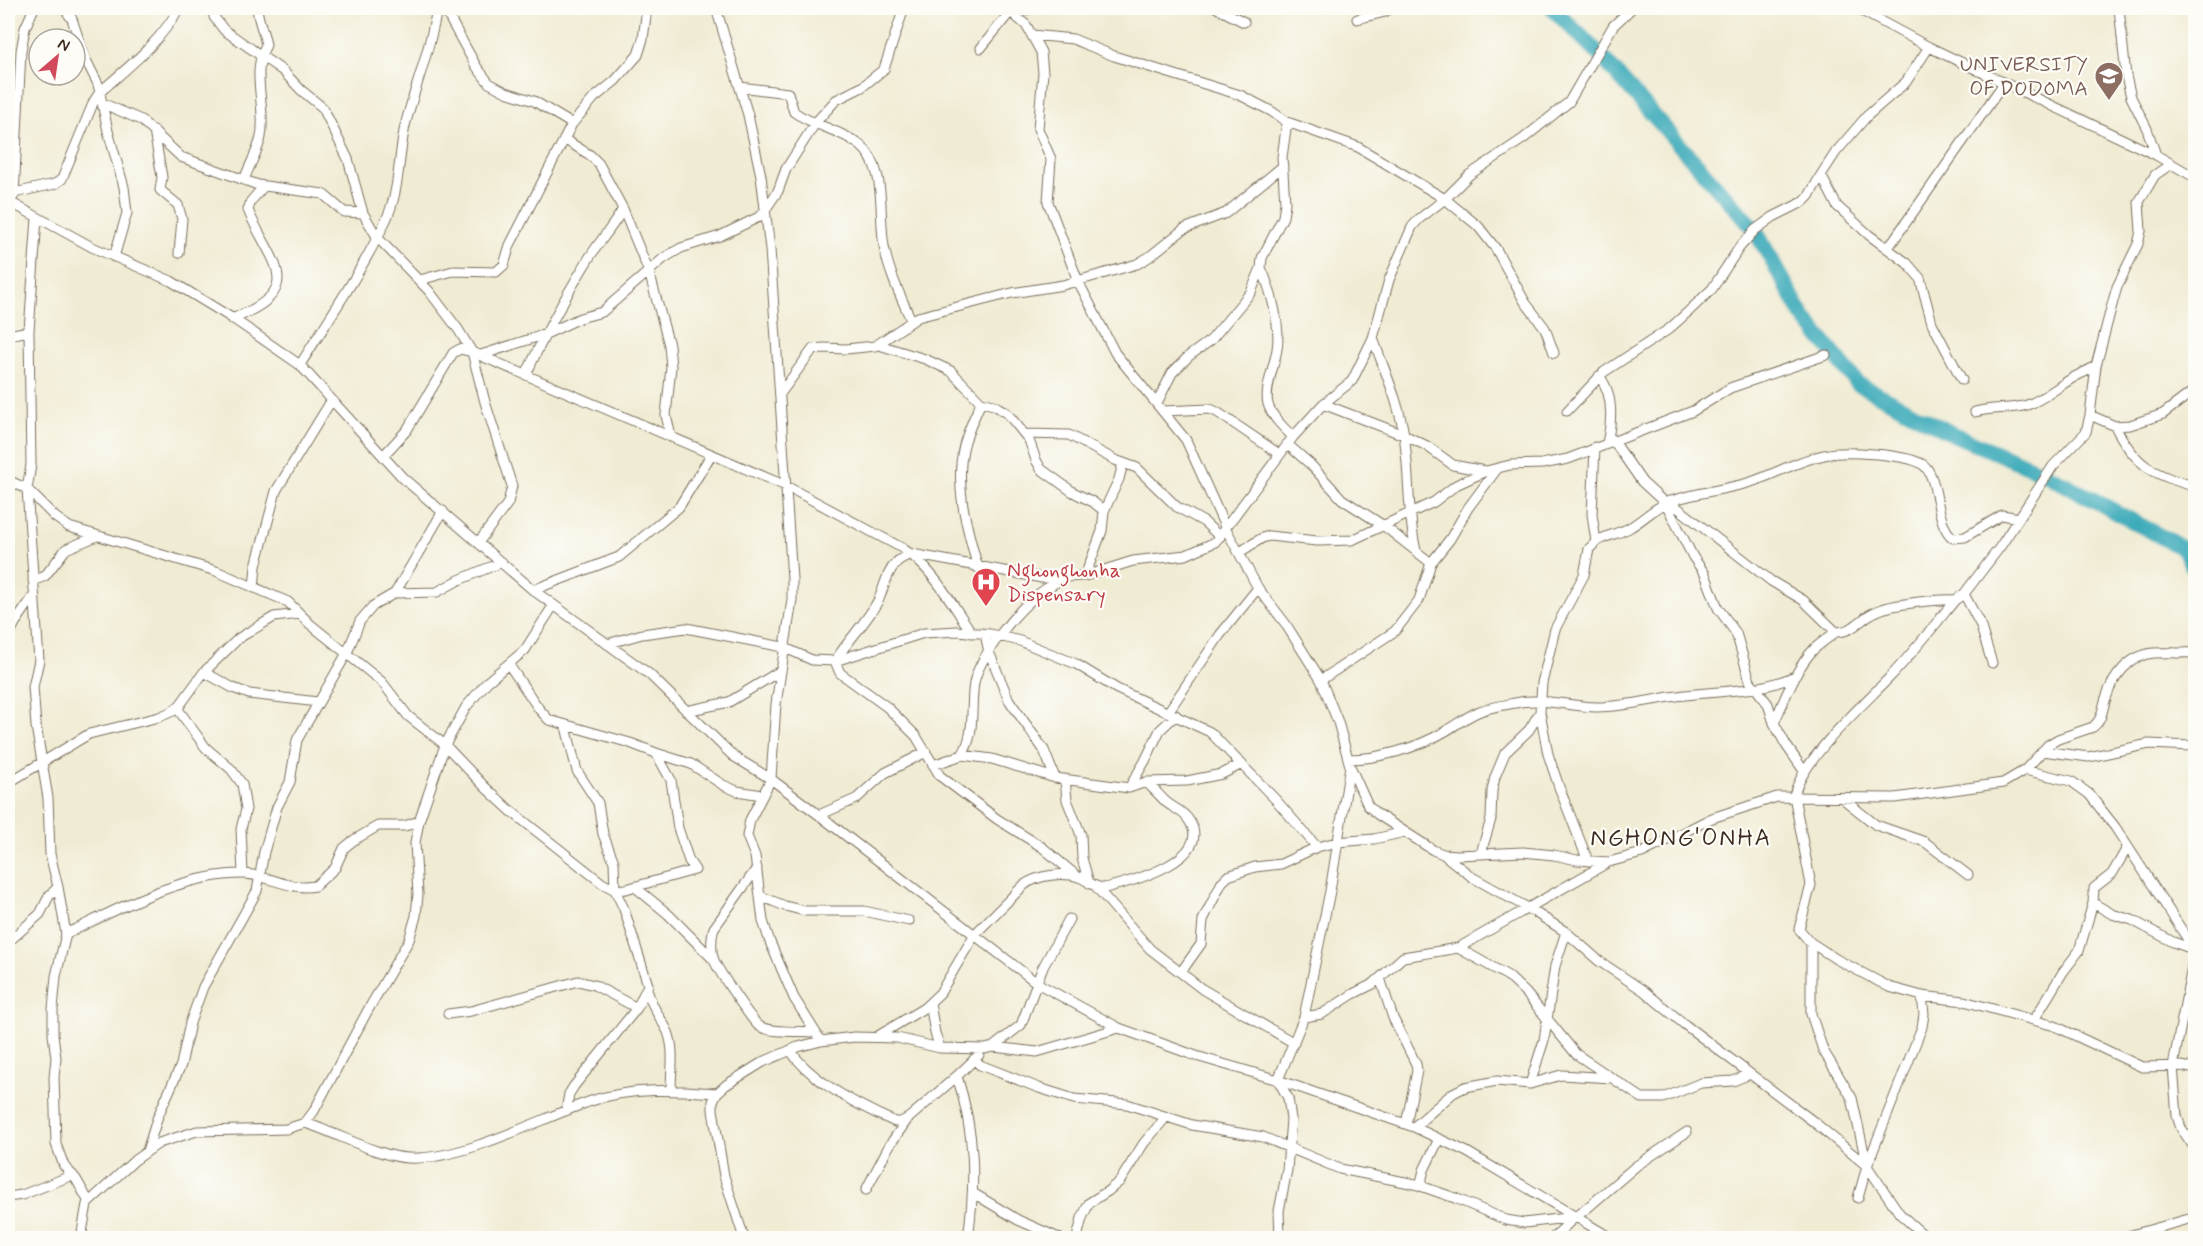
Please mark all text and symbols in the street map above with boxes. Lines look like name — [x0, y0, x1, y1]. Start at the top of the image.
north arrow — [27, 27, 87, 87]
text: N — [54, 33, 73, 57]
place label: UNIVERSITY OF DODOMA — [1960, 51, 2088, 103]
school or university icon: UNIVERSITY OF DODOMA — [2093, 60, 2125, 102]
place label: Nghonghonha Dispensary — [1007, 557, 1120, 609]
hospital icon: Nghonghonha Dispensary — [970, 566, 1002, 608]
district label: NGHONG'ONHA — [1590, 823, 1772, 854]

